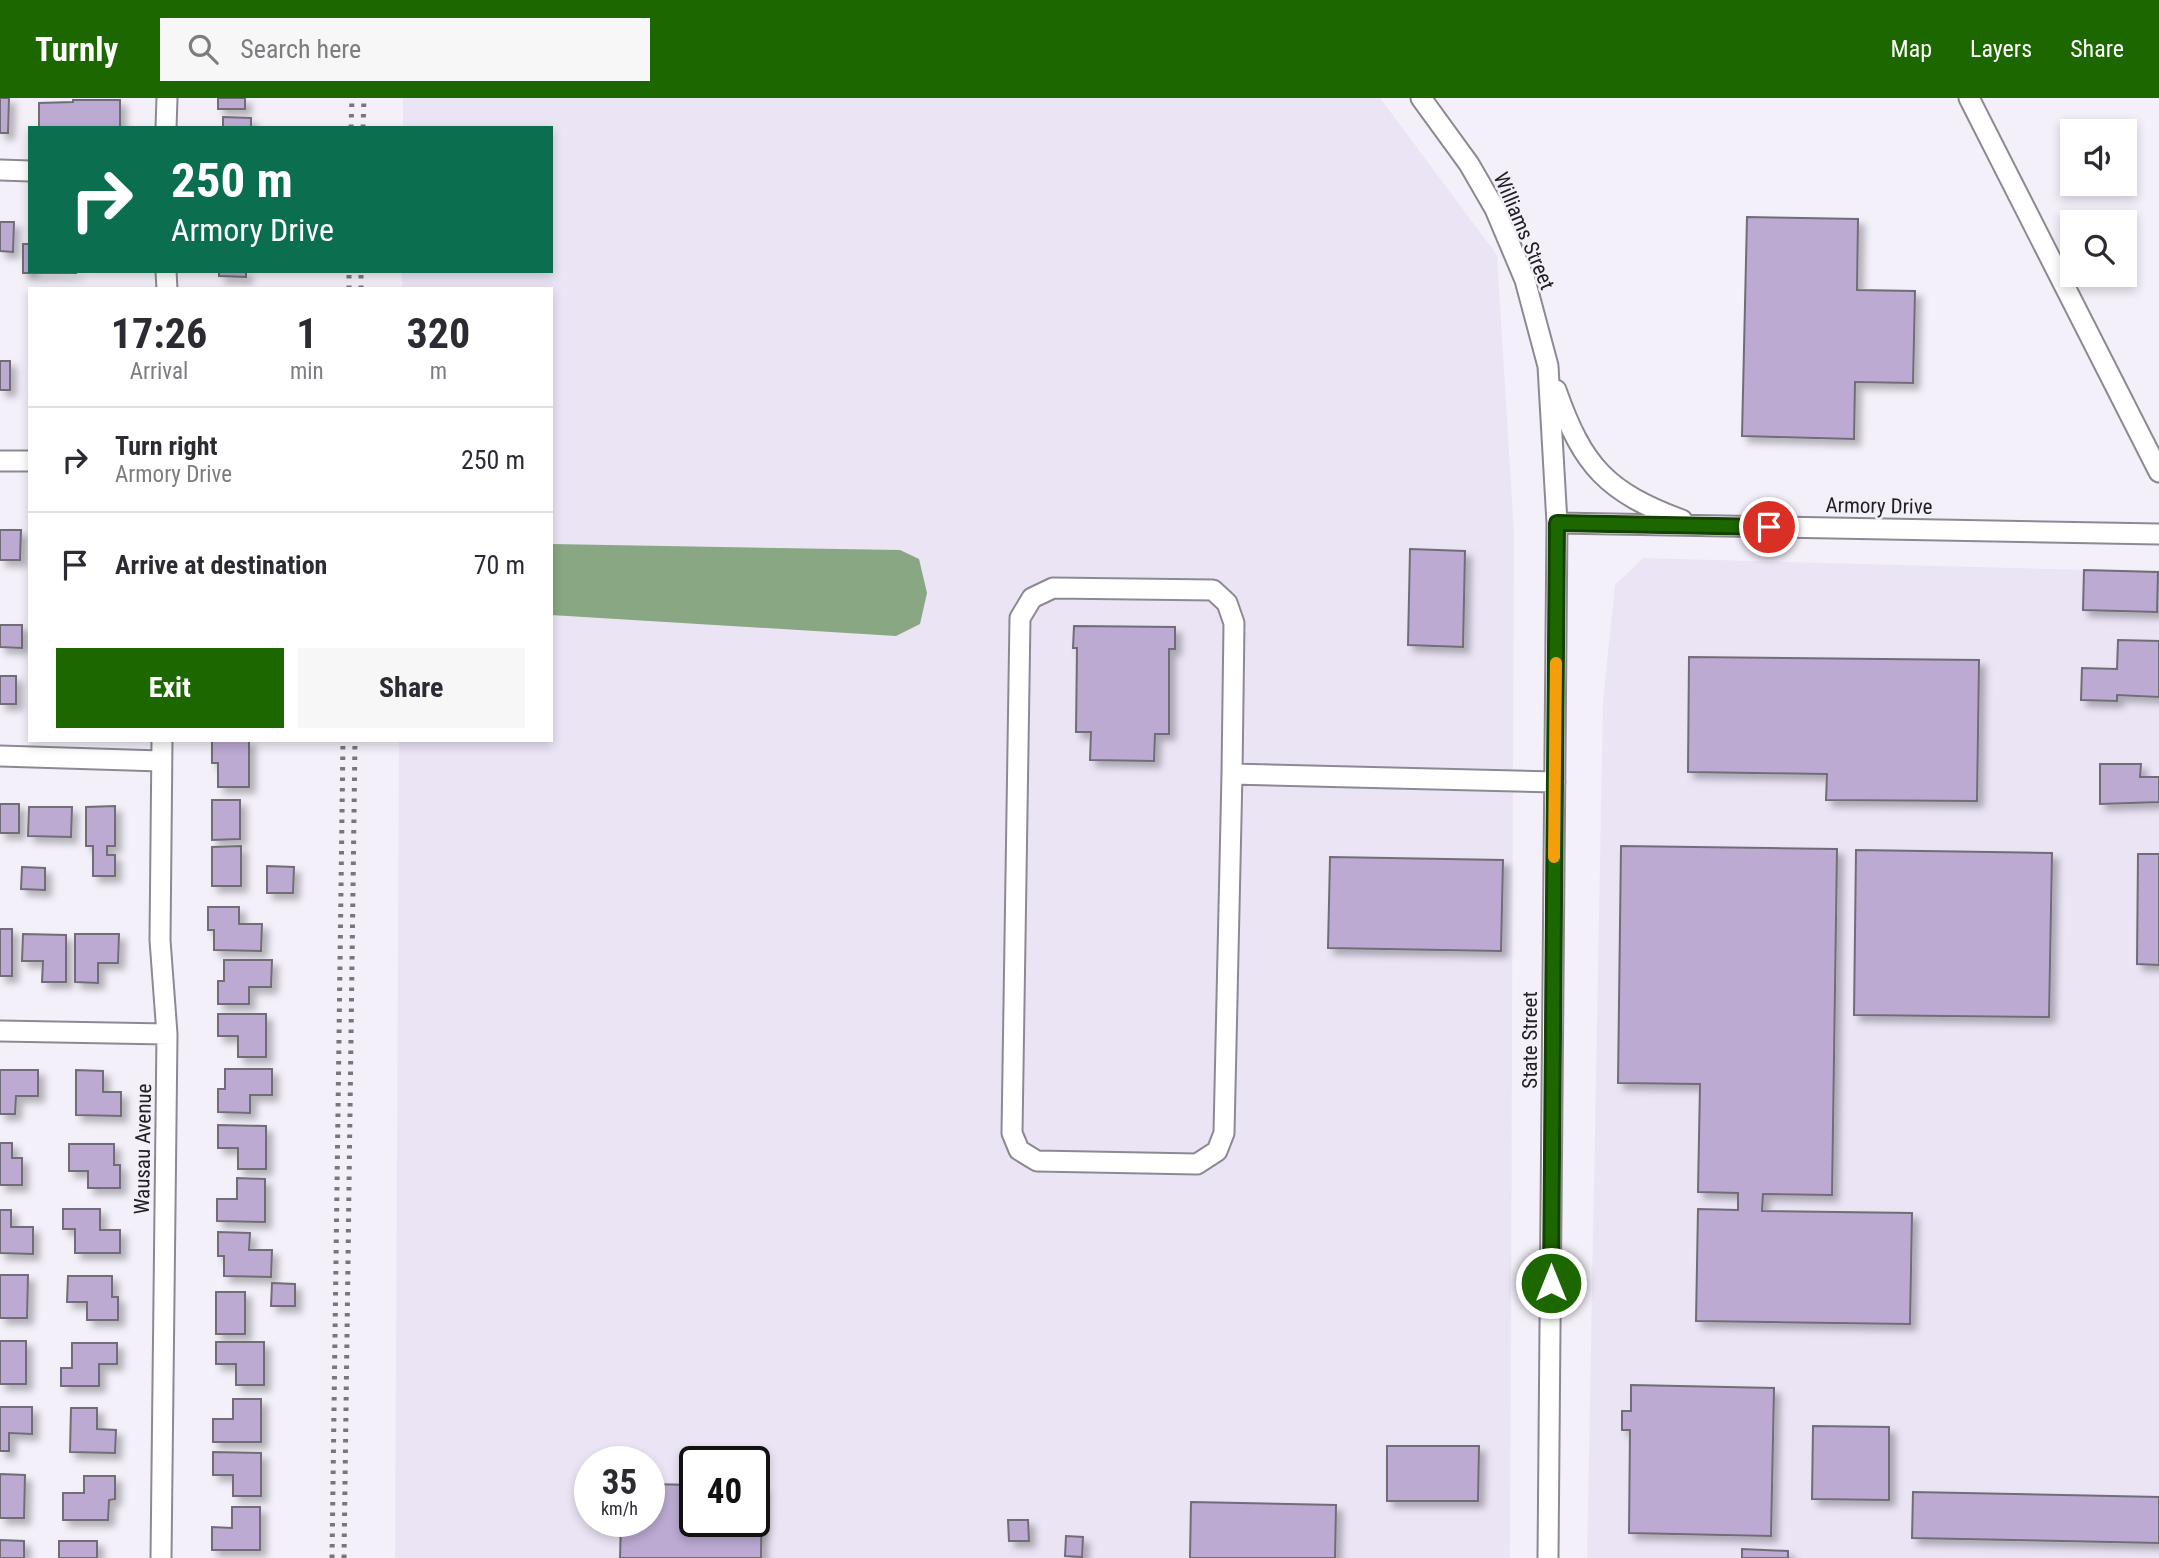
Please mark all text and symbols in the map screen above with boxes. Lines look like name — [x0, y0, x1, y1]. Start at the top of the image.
search box — [160, 18, 650, 81]
text: Turnly — [35, 30, 118, 69]
icon: search — [184, 30, 222, 68]
text: Search here — [240, 34, 361, 64]
text: Map — [1891, 35, 1932, 63]
text: Layers — [1970, 35, 2032, 63]
text: Share — [2070, 35, 2124, 63]
map controls — [2060, 119, 2137, 287]
button: sound — [2060, 119, 2137, 196]
text: 250 m — [171, 152, 293, 209]
icon: right — [56, 154, 147, 245]
street label: Williams Street — [1489, 169, 1559, 293]
button: search — [2060, 210, 2137, 287]
text: Armory Drive — [171, 211, 334, 249]
text: 17:26 — [111, 309, 207, 358]
text: 1 — [296, 309, 317, 358]
text: 320 — [406, 309, 470, 358]
text: Arrival — [130, 358, 188, 385]
text: min — [290, 358, 324, 385]
text: m — [430, 358, 447, 385]
text: Turn right — [115, 431, 217, 461]
icon: right — [56, 441, 94, 479]
text: 250 m — [461, 445, 525, 475]
text: Armory Drive — [115, 461, 232, 488]
street label: Armory Drive — [1825, 493, 1933, 519]
pin — [1739, 497, 1799, 557]
icon: arrive — [1750, 508, 1788, 546]
icon: arrive — [56, 546, 94, 584]
text: Arrive at destination — [115, 550, 327, 580]
text: 70 m — [474, 550, 525, 580]
button: Exit — [56, 648, 284, 728]
button: Share — [298, 648, 525, 728]
street label: State Street — [1518, 991, 1542, 1089]
street label: Wausau Avenue — [130, 1083, 156, 1215]
position arrow — [1514, 1246, 1588, 1320]
speed limit sign: 40 — [679, 1446, 770, 1537]
text: 35 — [602, 1462, 637, 1503]
text: km/h — [601, 1498, 638, 1519]

